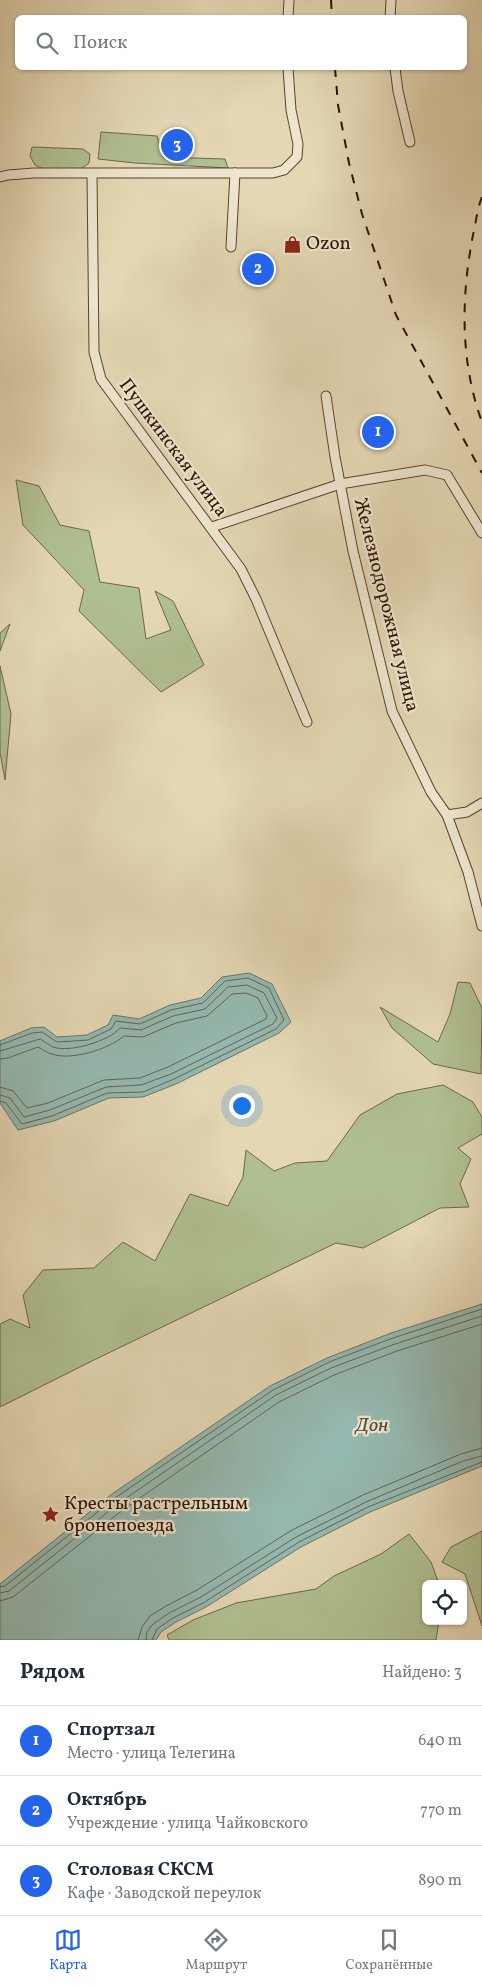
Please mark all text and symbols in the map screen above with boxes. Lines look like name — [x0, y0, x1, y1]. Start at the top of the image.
search box — [15, 15, 467, 70]
icon: search — [33, 29, 61, 57]
text: Поиск — [73, 30, 127, 56]
pin: 3 — [161, 126, 193, 164]
place label: Ozon — [306, 231, 351, 257]
shop icon: Ozon — [282, 234, 302, 254]
pin: 2 — [242, 250, 274, 288]
street label: Пушкинская улица — [112, 373, 234, 523]
pin: 1 — [362, 413, 394, 451]
street label: Железнодорожная улица — [347, 495, 425, 715]
your location — [229, 1093, 255, 1119]
water label: Дон — [354, 1412, 388, 1440]
place label: Кресты растрельным бронепоезда — [64, 1491, 248, 1539]
place icon: Кресты растрельным бронепоезда — [40, 1505, 60, 1525]
map controls — [422, 1580, 467, 1625]
button: locate — [422, 1580, 467, 1625]
text: Рядом — [20, 1658, 85, 1687]
text: Найдено: 3 — [382, 1662, 462, 1684]
text: Спортзал — [67, 1717, 155, 1743]
text: 1 — [33, 1730, 39, 1752]
text: 640 m — [418, 1730, 462, 1752]
text: Место · улица Телегина — [67, 1743, 236, 1765]
text: Октябрь — [67, 1787, 147, 1813]
text: 2 — [32, 1800, 40, 1822]
text: 770 m — [420, 1800, 462, 1822]
text: Учреждение · улица Чайковского — [67, 1813, 308, 1835]
text: Столовая СКСМ — [67, 1857, 214, 1883]
text: 3 — [32, 1870, 40, 1892]
text: 890 m — [418, 1870, 462, 1892]
text: Кафе · Заводской переулок — [67, 1883, 261, 1905]
tab: Карта — [49, 1926, 87, 1975]
tab: Маршрут — [185, 1926, 247, 1975]
tab: Сохранённые — [345, 1926, 433, 1975]

